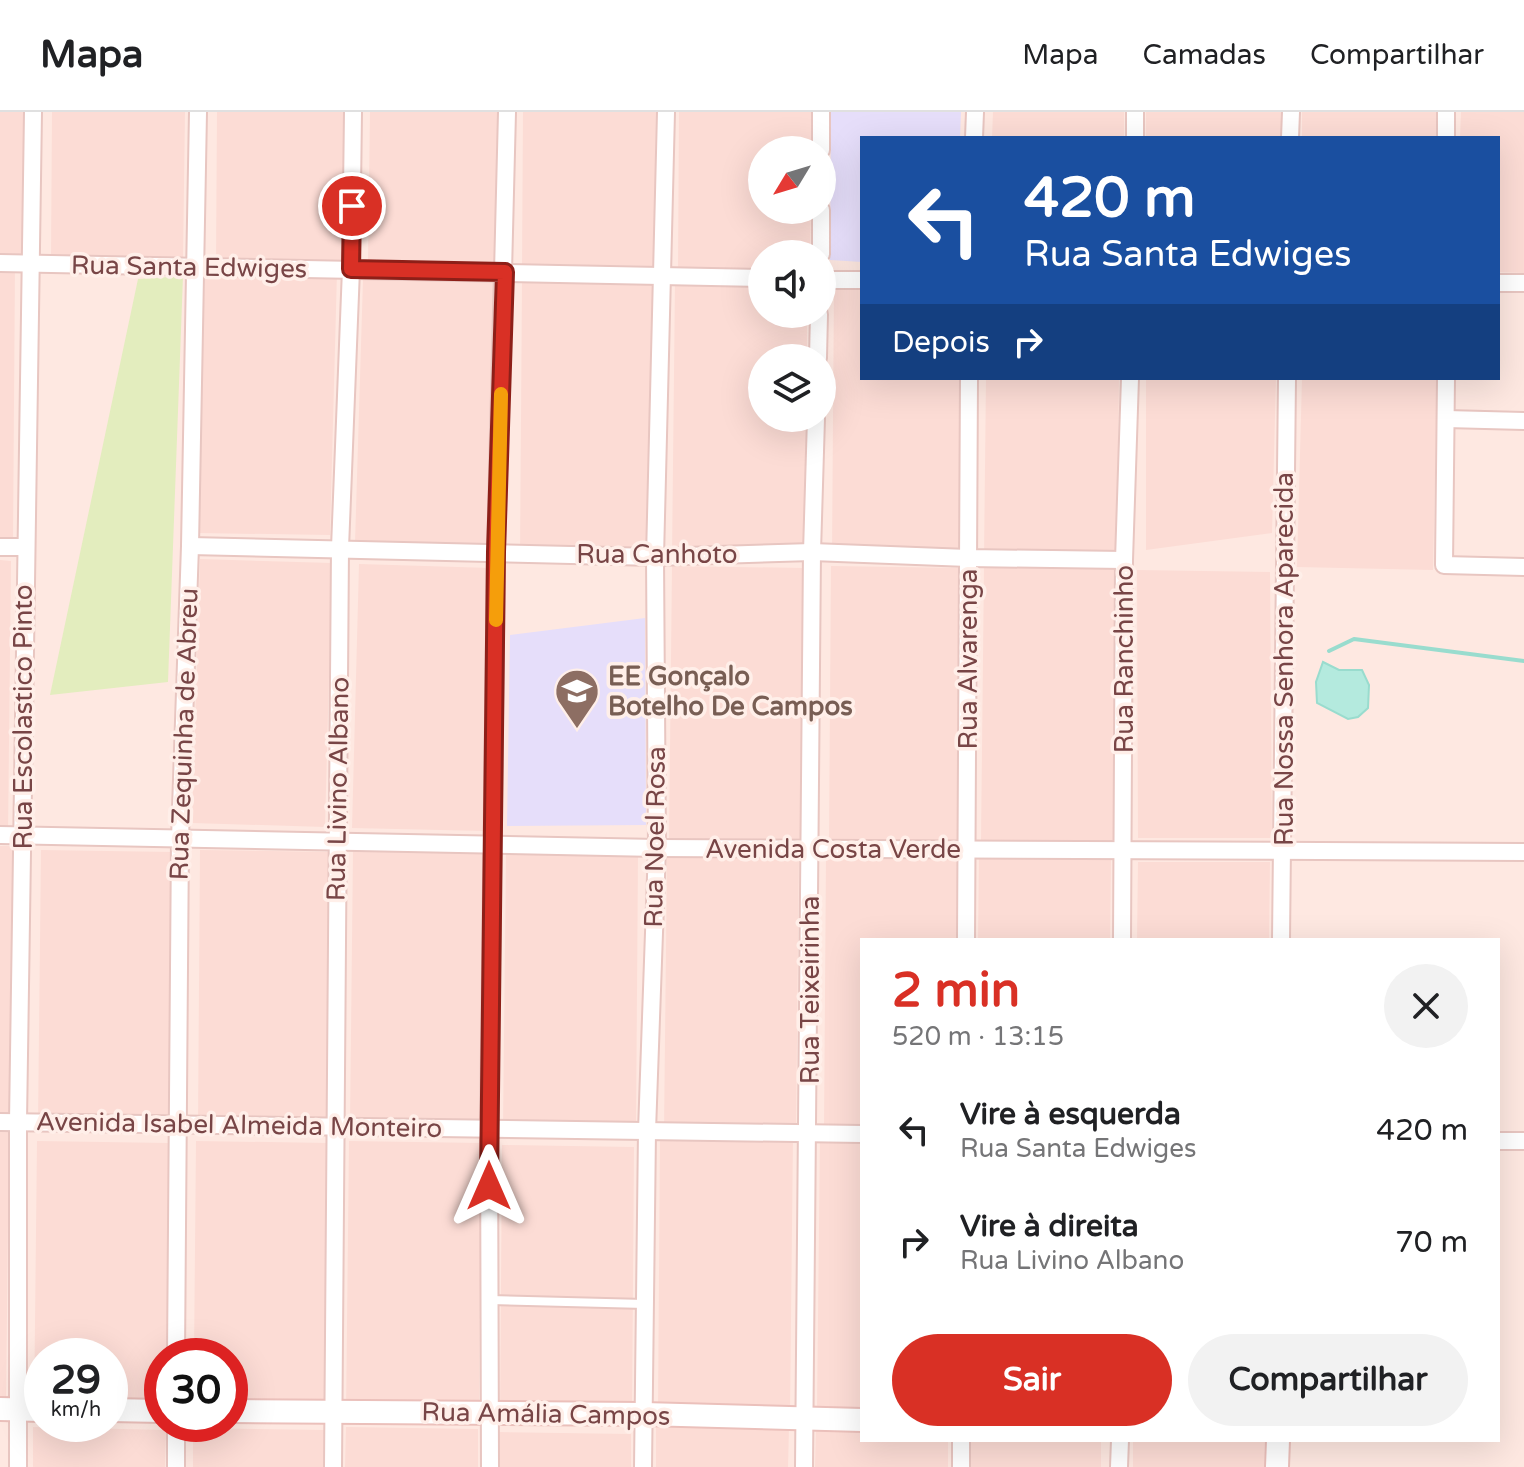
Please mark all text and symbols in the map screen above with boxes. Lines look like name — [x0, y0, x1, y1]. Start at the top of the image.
text: Mapa — [40, 32, 143, 78]
text: Mapa — [1022, 38, 1098, 72]
text: Camadas — [1142, 38, 1266, 72]
text: Compartilhar — [1310, 38, 1484, 72]
north arrow — [748, 136, 836, 224]
map controls — [748, 136, 836, 432]
text: 420 m — [1024, 165, 1195, 232]
icon: left — [892, 168, 996, 272]
pin — [318, 172, 386, 240]
icon: arrive — [330, 184, 374, 228]
text: Rua Santa Edwiges — [1024, 233, 1351, 276]
button: sound — [748, 240, 836, 328]
street label: Rua Santa Edwiges — [71, 249, 307, 285]
icon: right — [1006, 320, 1050, 364]
text: Depois — [892, 324, 990, 361]
button: layers — [748, 344, 836, 432]
street label: Rua Nossa Senhora Aparecida — [1269, 472, 1300, 846]
street label: Rua Canhoto — [576, 539, 738, 570]
street label: Rua Ranchinho — [1109, 565, 1140, 753]
street label: Rua Alvarenga — [953, 569, 984, 749]
street label: Rua Escolastico Pinto — [8, 584, 39, 850]
street label: Rua Zequinha de Abreu — [163, 587, 205, 881]
place label: EE Gonçalo Botelho De Campos — [608, 661, 853, 722]
school or university icon: EE Gonçalo Botelho De Campos — [553, 667, 601, 730]
street label: Rua Livino Albano — [321, 677, 355, 901]
street label: Rua Noel Rosa — [638, 746, 672, 928]
street label: Avenida Costa Verde — [705, 834, 961, 865]
street label: Rua Teixeirinha — [795, 896, 826, 1084]
text: 2 min — [892, 962, 1020, 1020]
button: close — [1384, 964, 1468, 1048]
text: 520 m · 13:15 — [892, 1021, 1064, 1052]
text: Vire à esquerda — [960, 1096, 1181, 1133]
street label: Avenida Isabel Almeida Monteiro — [36, 1106, 442, 1144]
icon: left — [892, 1108, 936, 1152]
text: 420 m — [1376, 1112, 1468, 1149]
text: Rua Santa Edwiges — [960, 1133, 1196, 1164]
position arrow — [447, 1144, 531, 1228]
text: Vire à direita — [960, 1208, 1139, 1245]
icon: right — [892, 1220, 936, 1264]
text: 70 m — [1395, 1224, 1468, 1261]
text: Rua Livino Albano — [960, 1245, 1184, 1276]
button: Sair — [892, 1334, 1172, 1426]
button: Compartilhar — [1188, 1334, 1468, 1426]
speed limit sign: 30 — [144, 1338, 248, 1442]
text: 29 — [51, 1356, 101, 1404]
street label: Rua Amália Campos — [421, 1396, 671, 1432]
text: km/h — [51, 1398, 101, 1422]

